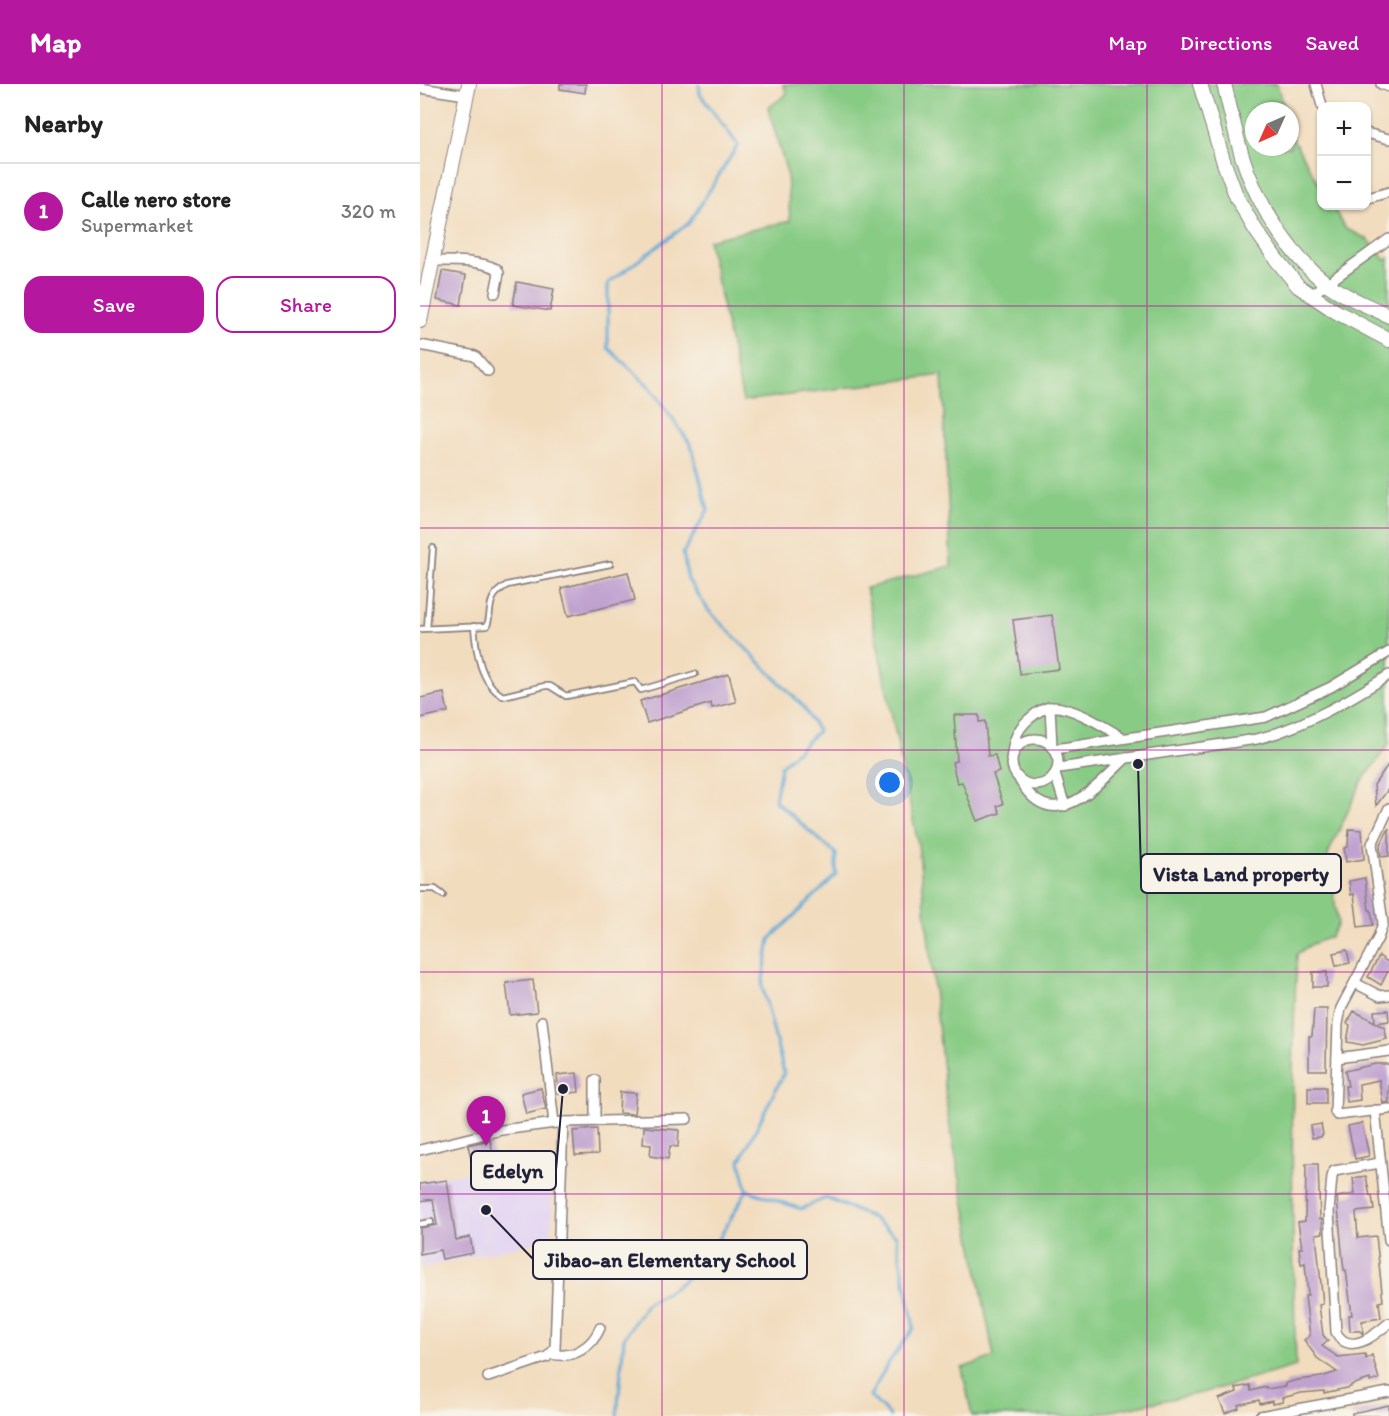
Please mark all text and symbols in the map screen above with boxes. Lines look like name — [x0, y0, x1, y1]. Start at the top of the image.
text: Map — [30, 25, 81, 59]
text: Map — [1109, 30, 1147, 55]
text: Directions — [1180, 30, 1272, 55]
text: Saved — [1305, 30, 1359, 55]
north arrow — [1245, 102, 1299, 156]
map controls — [1317, 102, 1371, 210]
button: + — [1317, 102, 1371, 156]
text: Nearby — [24, 107, 103, 139]
button: − — [1317, 156, 1371, 210]
text: Calle nero store — [81, 186, 231, 213]
text: 1 — [39, 199, 48, 223]
text: 320 m — [341, 199, 396, 223]
text: Supermarket — [81, 213, 193, 237]
button: Save — [24, 276, 204, 333]
button: Share — [216, 276, 396, 333]
your location — [875, 768, 904, 797]
callout: Vista Land property — [1141, 854, 1341, 893]
text: Vista Land property — [1153, 861, 1329, 887]
pin: 1 — [466, 1096, 506, 1146]
callout: Edelyn — [471, 1151, 556, 1190]
text: Edelyn — [483, 1158, 544, 1184]
callout: Jibao-an Elementary School — [533, 1240, 807, 1279]
text: Jibao-an Elementary School — [543, 1247, 797, 1273]

